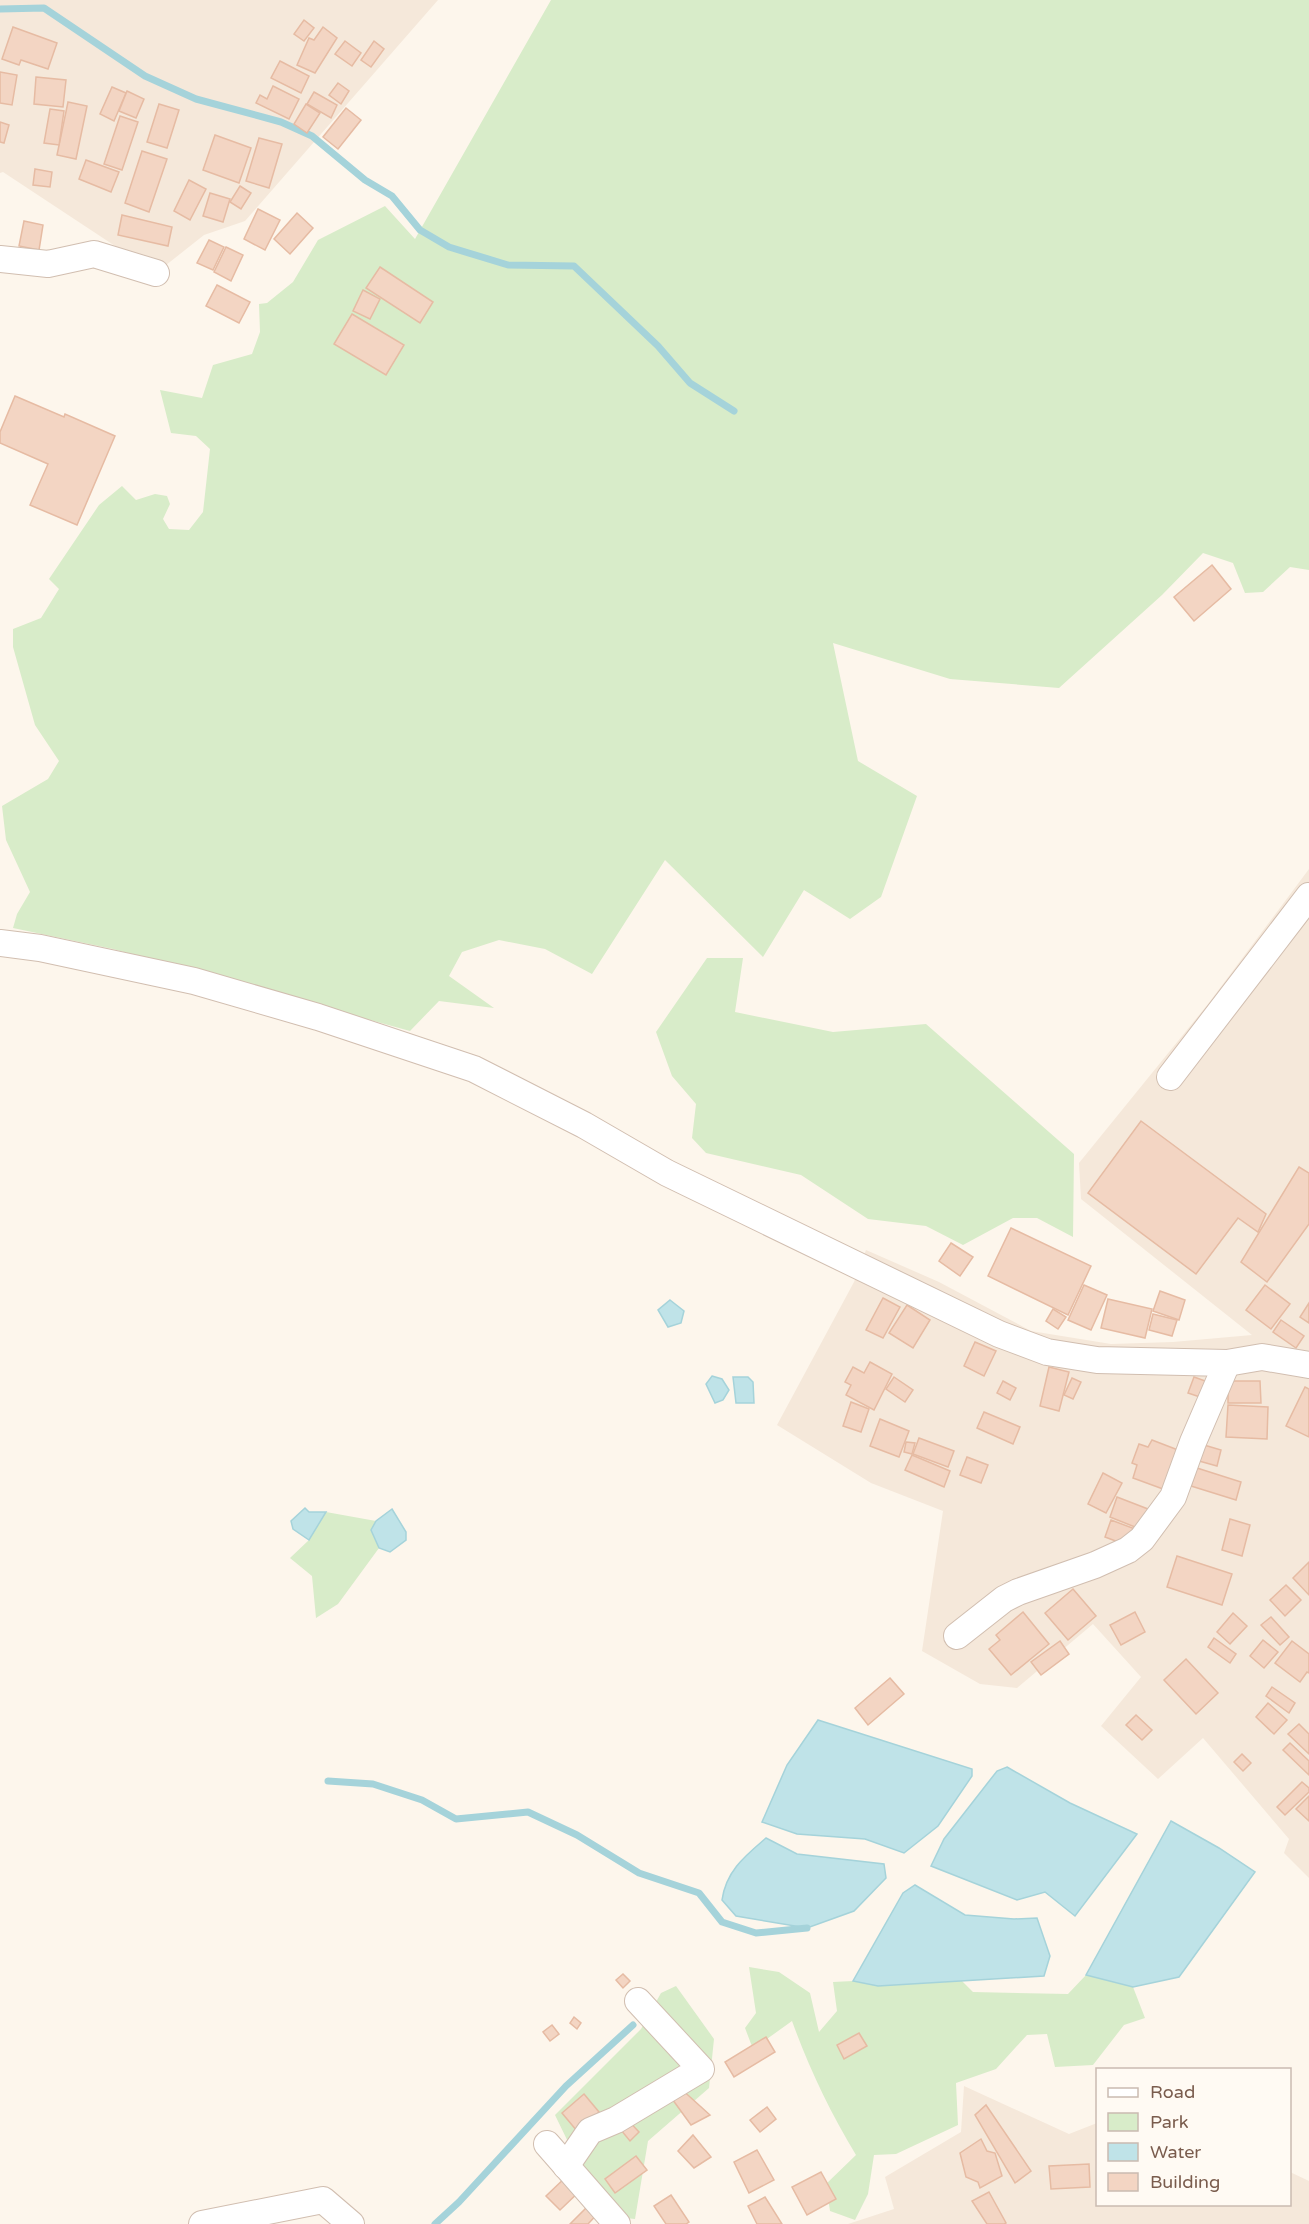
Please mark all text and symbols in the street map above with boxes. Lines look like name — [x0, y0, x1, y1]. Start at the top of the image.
legend — [1096, 2068, 1291, 2206]
text: Road — [1150, 2081, 1195, 2103]
text: Park — [1150, 2111, 1189, 2133]
text: Water — [1150, 2141, 1201, 2163]
text: Building — [1150, 2171, 1220, 2193]

